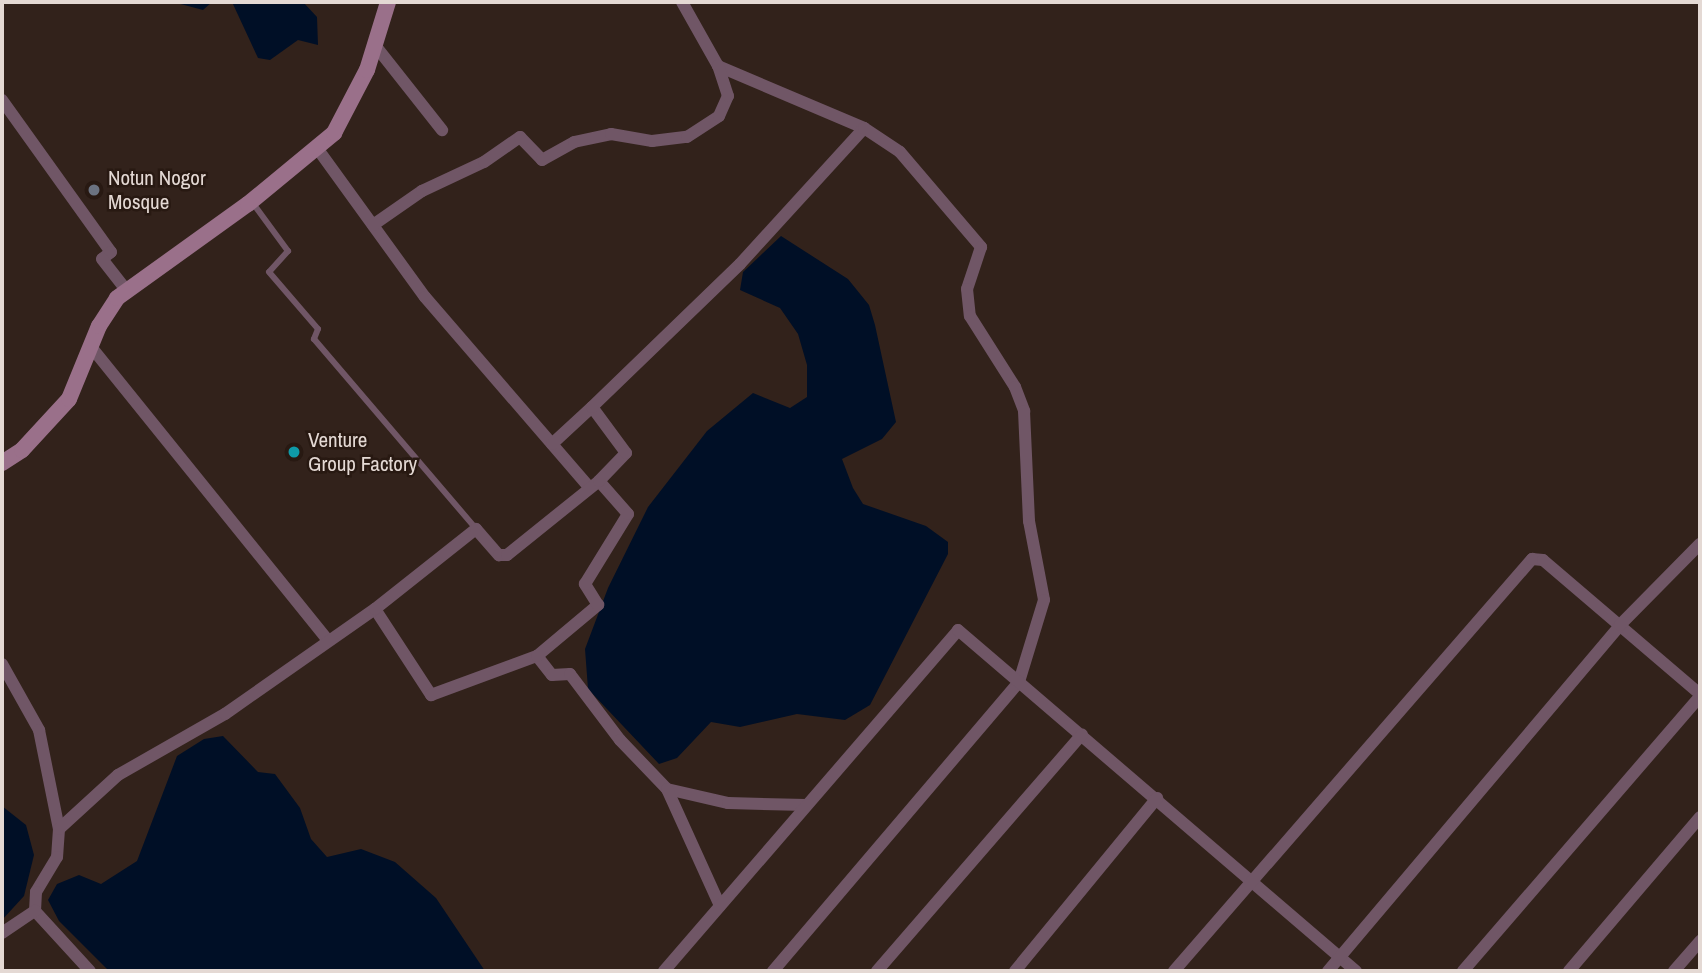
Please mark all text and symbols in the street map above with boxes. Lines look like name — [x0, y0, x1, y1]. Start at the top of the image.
place label: Notun Nogor Mosque — [108, 165, 206, 215]
marker: Notun Nogor Mosque — [86, 182, 102, 198]
place label: Venture Group Factory — [308, 427, 417, 477]
marker: Venture Group Factory — [286, 444, 302, 460]

